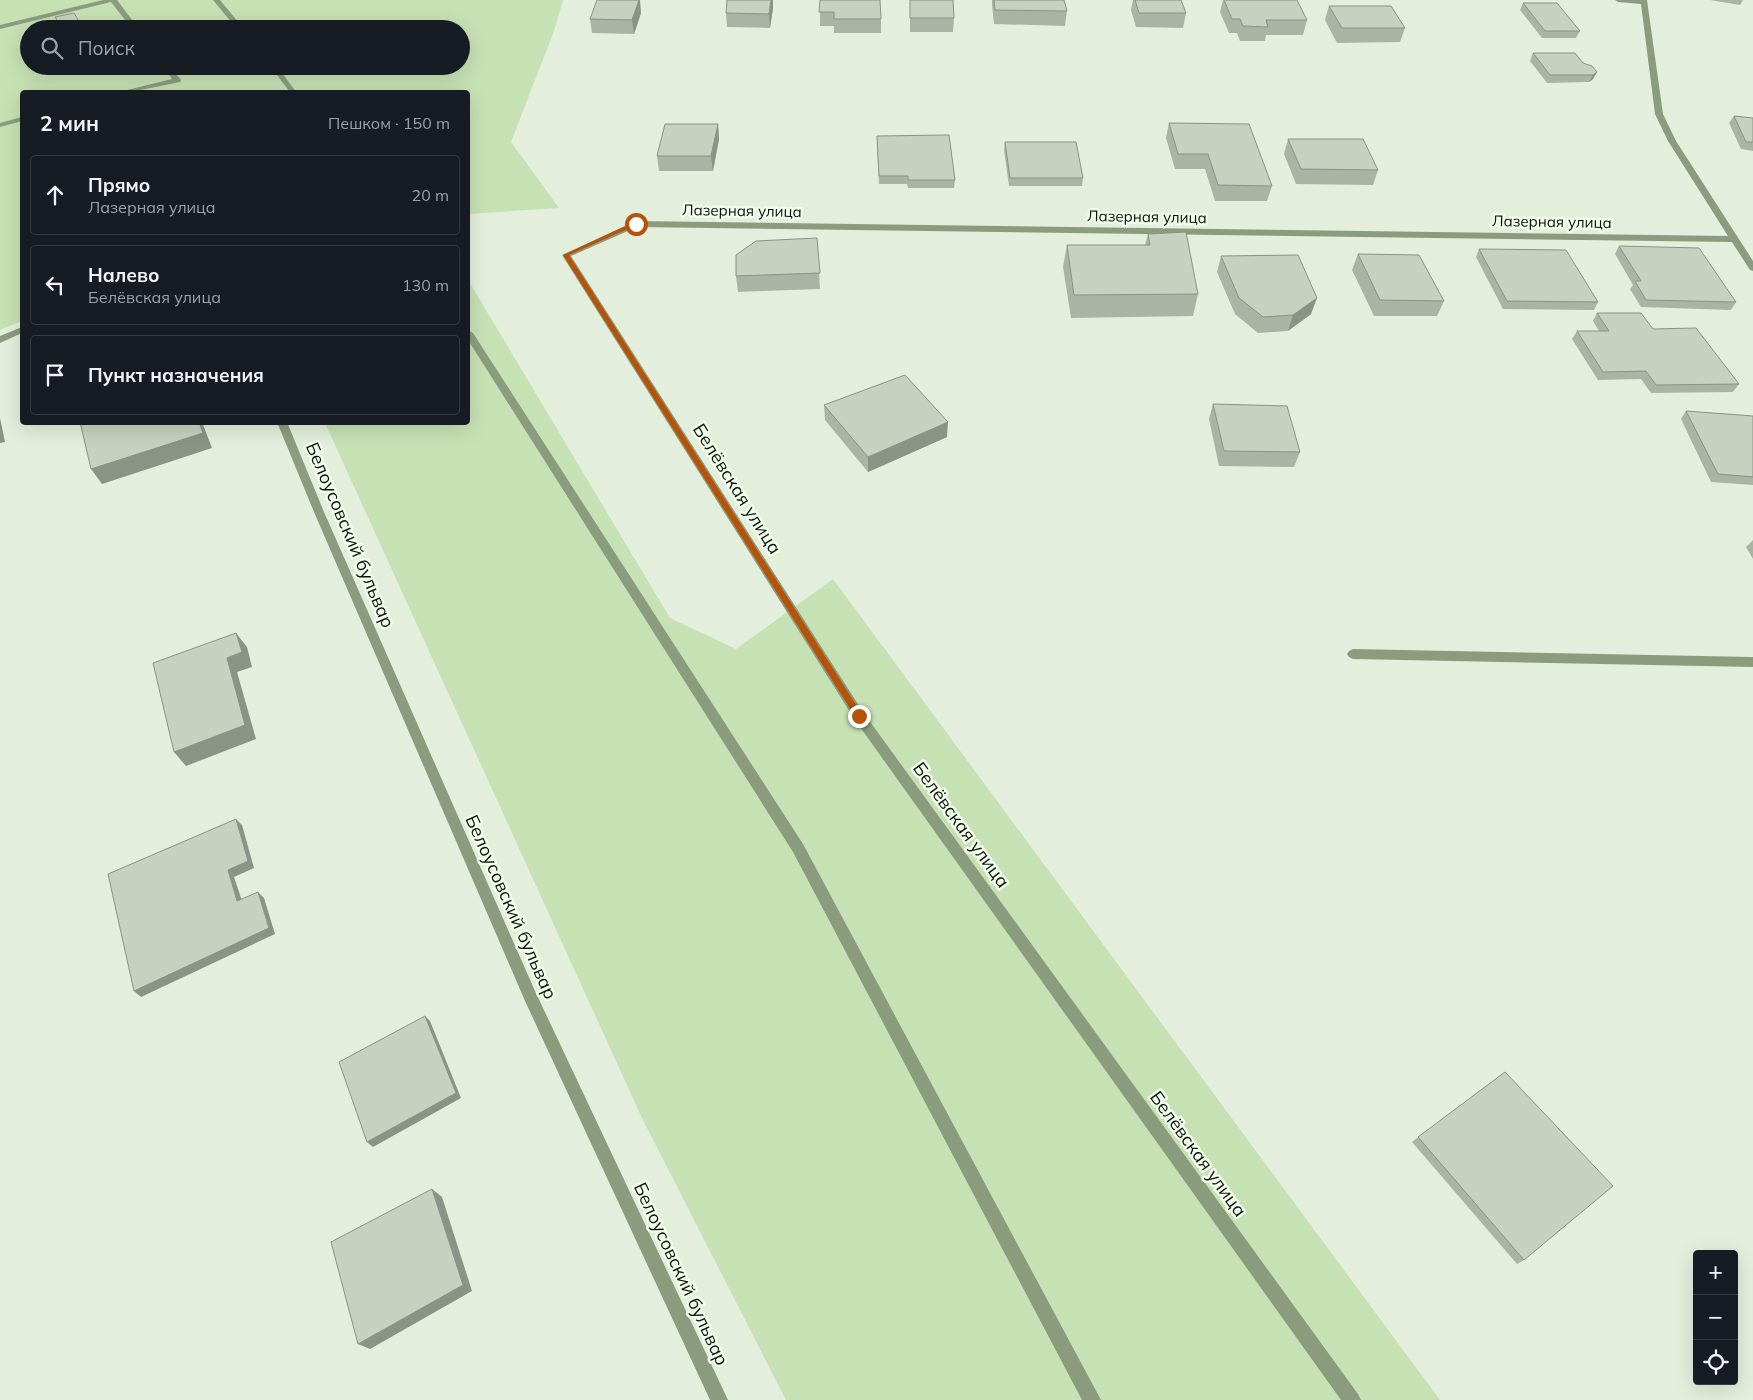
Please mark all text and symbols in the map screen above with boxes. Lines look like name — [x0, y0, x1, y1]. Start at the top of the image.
search box — [20, 20, 470, 75]
icon: search — [38, 34, 66, 62]
text: Поиск — [78, 36, 135, 60]
text: 2 мин — [40, 110, 99, 136]
text: Пешком · 150 m — [328, 113, 450, 133]
text: Прямо — [88, 173, 150, 197]
icon: ahead — [41, 181, 69, 209]
text: 20 m — [412, 185, 449, 205]
text: Лазерная улица — [88, 197, 216, 217]
street label: Лазерная улица — [682, 200, 802, 221]
street label: Лазерная улица — [1087, 206, 1207, 227]
street label: Лазерная улица — [1492, 211, 1612, 232]
route start — [625, 213, 648, 236]
text: Налево — [88, 263, 160, 287]
icon: left — [41, 271, 69, 299]
text: 130 m — [402, 275, 449, 295]
text: Белёвская улица — [88, 287, 221, 307]
icon: arrive — [41, 361, 69, 389]
text: Пункт назначения — [88, 363, 264, 387]
street label: Белёвская улица — [688, 419, 787, 558]
street label: Белоусовский бульвар — [301, 439, 400, 631]
route end — [848, 705, 871, 728]
street label: Белёвская улица — [908, 757, 1015, 892]
street label: Белоусовский бульвар — [460, 811, 562, 1002]
street label: Белёвская улица — [1145, 1086, 1252, 1221]
street label: Белоусовский бульвар — [629, 1179, 734, 1369]
map controls — [1693, 1250, 1738, 1385]
button: + — [1693, 1250, 1738, 1295]
button: − — [1693, 1295, 1738, 1340]
button: locate — [1693, 1340, 1738, 1385]

